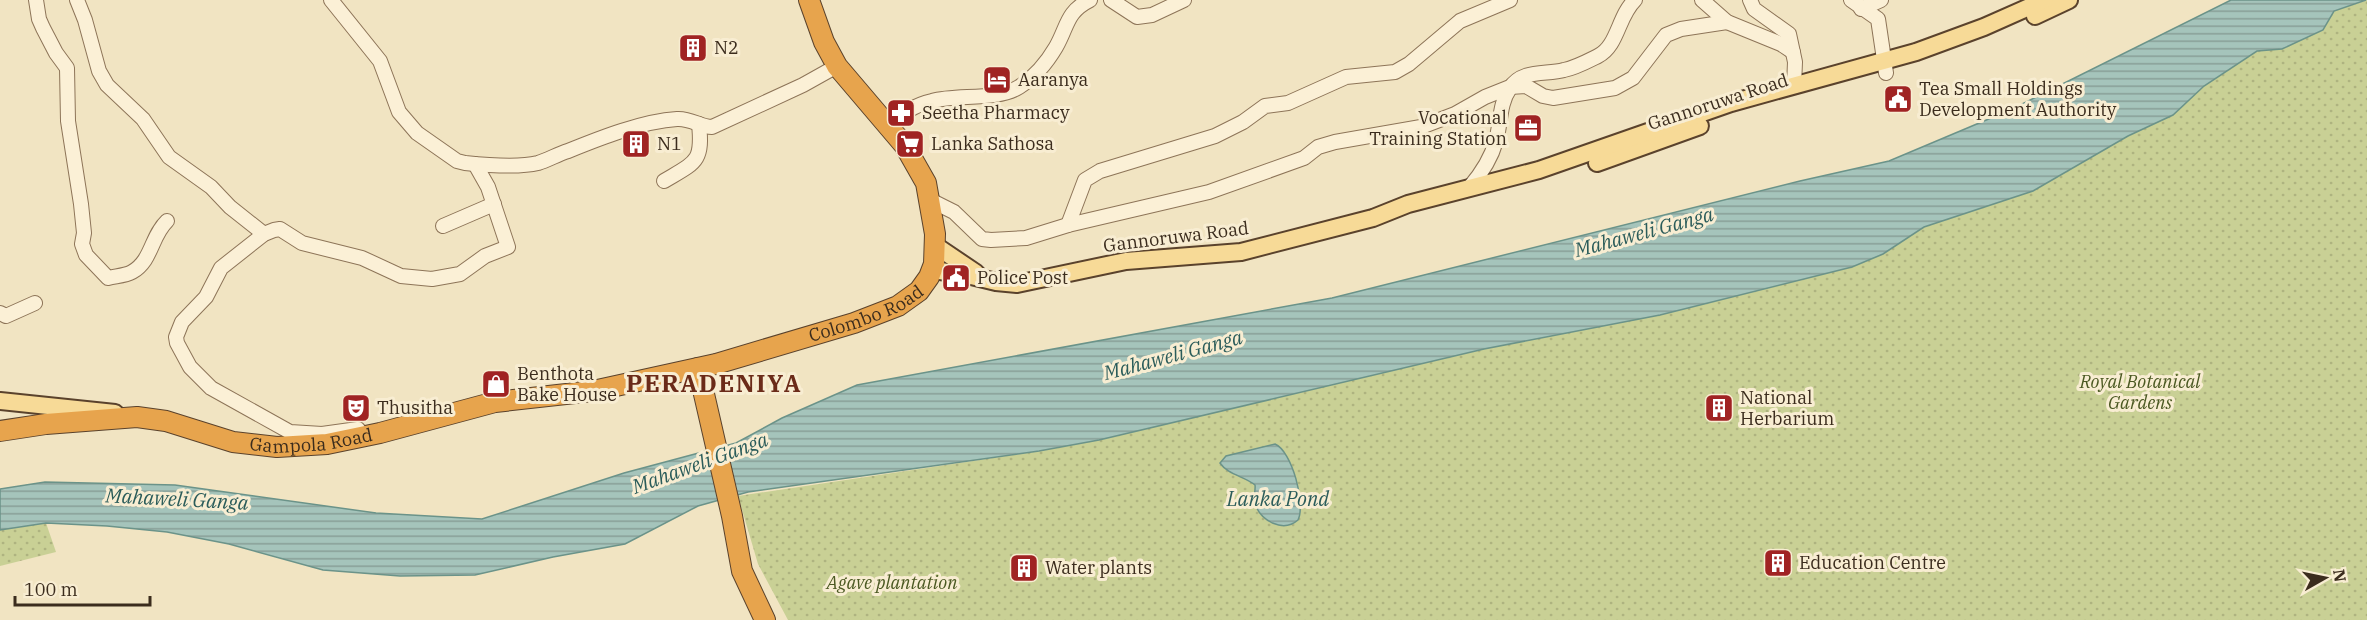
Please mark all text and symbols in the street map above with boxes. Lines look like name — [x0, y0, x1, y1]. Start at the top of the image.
building icon: N2 — [677, 32, 709, 64]
place label: N2 — [714, 36, 739, 59]
hotel icon: Aaranya — [981, 64, 1013, 96]
place label: Aaranya — [1018, 68, 1089, 91]
street label: Gannoruwa Road — [1645, 68, 1791, 135]
place label: Tea Small Holdings Development Authority — [1919, 77, 2117, 121]
public building icon: Tea Small Holdings Development Authority — [1882, 83, 1914, 115]
pharmacy icon: Seetha Pharmacy — [885, 97, 917, 129]
place label: Seetha Pharmacy — [922, 101, 1070, 124]
place label: Vocational Training Station — [1369, 106, 1507, 150]
office icon: Vocational Training Station — [1512, 112, 1544, 144]
building icon: N1 — [620, 128, 652, 160]
supermarket icon: Lanka Sathosa — [894, 128, 926, 160]
place label: N1 — [657, 132, 682, 155]
place label: Lanka Sathosa — [931, 132, 1054, 155]
water label: Mahaweli Ganga — [1570, 200, 1717, 263]
street label: Gannoruwa Road — [1102, 216, 1250, 257]
public building icon: Police Post — [940, 262, 972, 294]
place label: Police Post — [977, 266, 1068, 289]
street label: Colombo Road — [806, 279, 928, 347]
water label: Mahaweli Ganga — [1099, 323, 1246, 386]
place label: Benthota Bake House — [517, 362, 617, 406]
district label: PERADENIYA — [626, 367, 802, 399]
shop icon: Benthota Bake House — [480, 368, 512, 400]
park label: Royal Botanical Gardens — [2079, 370, 2201, 414]
place label: National Herbarium — [1740, 386, 1835, 430]
theatre icon: Thusitha — [340, 392, 372, 424]
building icon: National Herbarium — [1703, 392, 1735, 424]
place label: Thusitha — [377, 396, 453, 419]
street label: Gampola Road — [248, 423, 375, 458]
water label: Mahaweli Ganga — [627, 425, 772, 500]
water label: Mahaweli Ganga — [104, 481, 249, 516]
water label: Lanka Pond — [1226, 485, 1330, 512]
building icon: Education Centre — [1762, 547, 1794, 579]
north arrow — [2295, 548, 2355, 608]
place label: Education Centre — [1799, 551, 1946, 574]
building icon: Water plants — [1008, 552, 1040, 584]
place label: Water plants — [1045, 556, 1152, 579]
text: N — [2329, 568, 2351, 583]
scale bar — [15, 569, 150, 607]
park label: Agave plantation — [826, 571, 958, 594]
text: 100 m — [24, 578, 78, 601]

